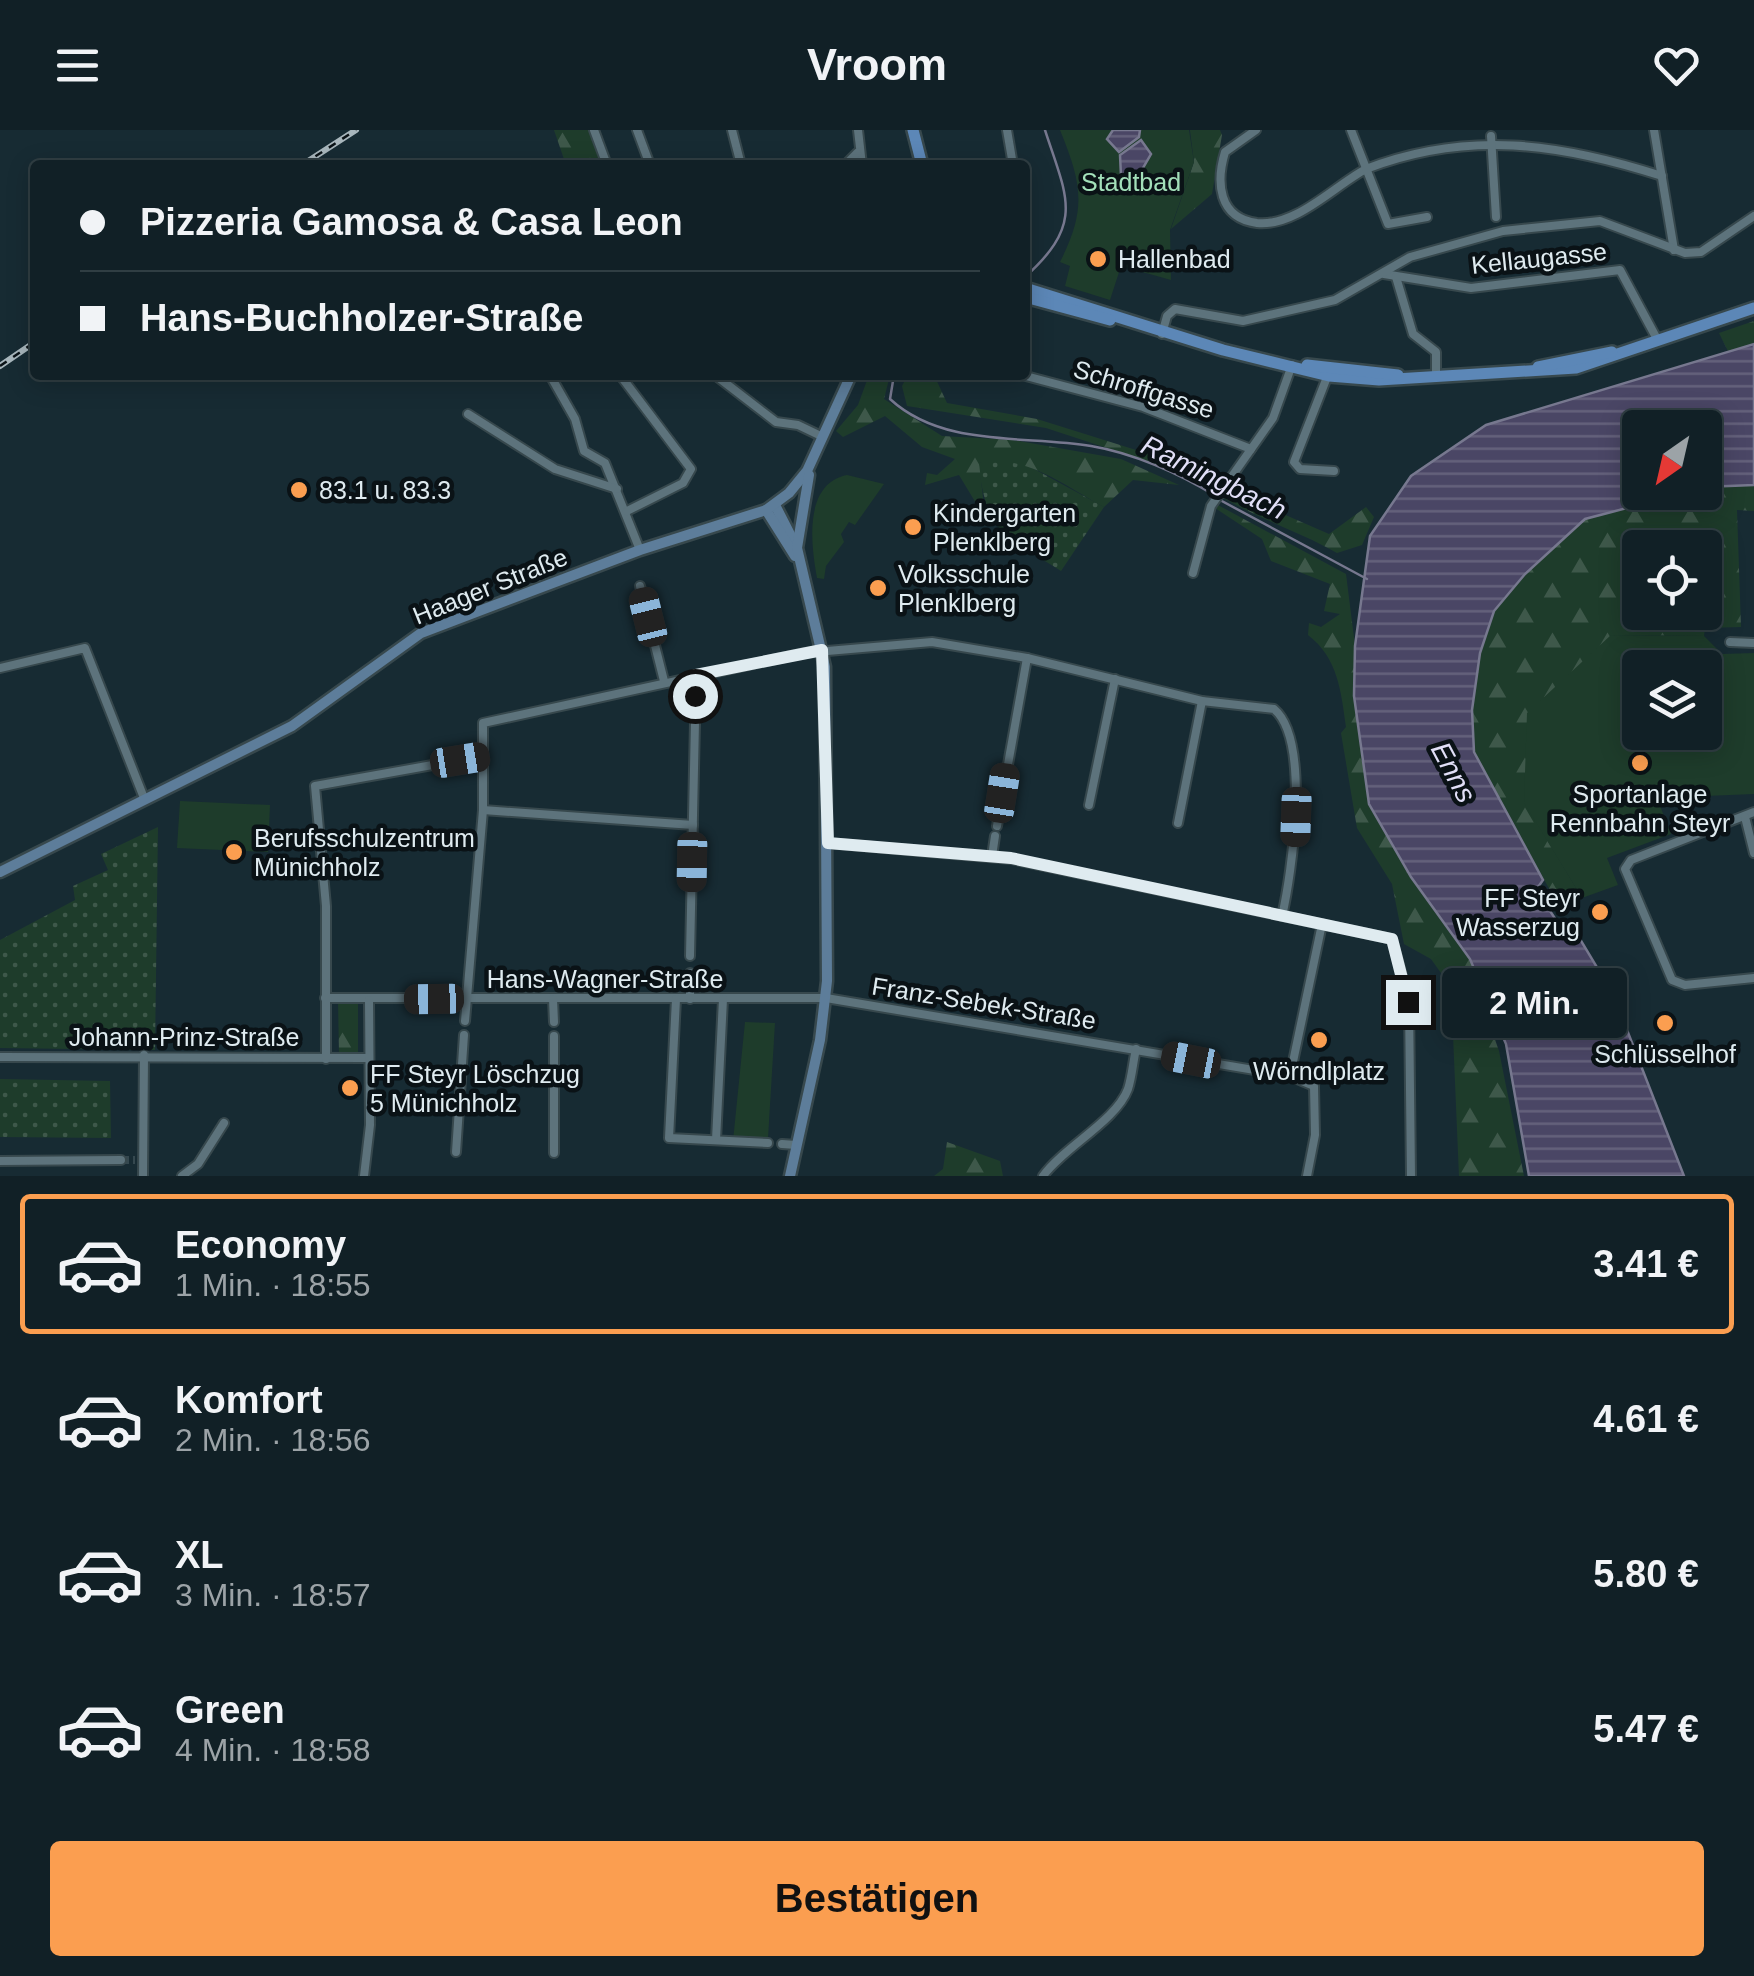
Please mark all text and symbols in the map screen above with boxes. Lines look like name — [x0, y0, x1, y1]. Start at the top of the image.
icon: menu — [50, 38, 105, 93]
icon: heart — [1649, 38, 1704, 93]
text: Vroom — [807, 39, 947, 90]
park label: Stadtbad — [1081, 168, 1181, 196]
text: Pizzeria Gamosa & Casa Leon — [140, 201, 683, 243]
street label: Kellaugasse — [1470, 237, 1608, 279]
place label: Hallenbad — [1118, 245, 1231, 273]
marker: Hallenbad — [1087, 248, 1109, 270]
text: Hans-Buchholzer-Straße — [140, 297, 583, 339]
street label: Schroffgasse — [1070, 354, 1218, 424]
north arrow — [1622, 410, 1722, 510]
map controls — [1622, 410, 1722, 750]
water label: Ramingbach — [1136, 429, 1291, 526]
place label: 83.1 u. 83.3 — [319, 476, 451, 504]
marker: 83.1 u. 83.3 — [288, 479, 310, 501]
place label: Kindergarten Plenklberg — [933, 499, 1076, 556]
marker: Kindergarten Plenklberg — [902, 516, 924, 538]
button: locate — [1622, 530, 1722, 630]
street label: Haager Straße — [409, 542, 571, 630]
place label: Volksschule Plenklberg — [898, 560, 1030, 617]
marker: Volksschule Plenklberg — [867, 577, 889, 599]
car — [626, 584, 670, 650]
button: layers — [1622, 650, 1722, 750]
route start — [673, 674, 718, 719]
water label: Enns — [1425, 737, 1482, 808]
car — [428, 740, 492, 780]
marker: Sportanlage Rennbahn Steyr — [1629, 752, 1651, 774]
car — [982, 761, 1022, 825]
place label: Sportanlage Rennbahn Steyr — [1550, 780, 1730, 837]
car — [1280, 786, 1312, 848]
place label: Berufsschulzentrum Münichholz — [254, 824, 475, 881]
car — [676, 832, 708, 892]
marker: Berufsschulzentrum Münichholz — [223, 841, 245, 863]
place label: FF Steyr Wasserzug — [1456, 884, 1580, 941]
marker: FF Steyr Wasserzug — [1589, 901, 1611, 923]
street label: Hans-Wagner-Straße — [487, 965, 723, 993]
callout: 2 Min. — [1443, 967, 1628, 1037]
street label: Franz-Sebek-Straße — [870, 971, 1098, 1035]
route end — [1386, 980, 1431, 1025]
car — [404, 983, 464, 1015]
text: 2 Min. — [1489, 985, 1580, 1021]
marker: Schlüsselhof — [1654, 1012, 1676, 1034]
street label: Johann-Prinz-Straße — [69, 1023, 299, 1051]
marker: Wörndlplatz — [1308, 1029, 1330, 1051]
car — [1159, 1040, 1223, 1080]
place label: Schlüsselhof — [1594, 1040, 1736, 1068]
place label: Wörndlplatz — [1253, 1057, 1385, 1085]
place label: FF Steyr Löschzug 5 Münichholz — [370, 1060, 580, 1117]
marker: FF Steyr Löschzug 5 Münichholz — [339, 1077, 361, 1099]
icon: car — [55, 1219, 145, 1309]
text: Economy — [175, 1224, 346, 1266]
text: 3.41 € — [1593, 1243, 1699, 1285]
text: 1 Min. · 18:55 — [175, 1267, 371, 1303]
icon: car — [55, 1374, 145, 1464]
text: Komfort — [175, 1379, 323, 1421]
text: 4.61 € — [1593, 1398, 1699, 1440]
text: 2 Min. · 18:56 — [175, 1422, 371, 1458]
icon: car — [55, 1529, 145, 1619]
text: XL — [175, 1534, 224, 1576]
text: 5.80 € — [1593, 1553, 1699, 1595]
text: 3 Min. · 18:57 — [175, 1577, 371, 1613]
icon: car — [55, 1684, 145, 1774]
text: Green — [175, 1689, 285, 1731]
text: 5.47 € — [1593, 1708, 1699, 1750]
text: 4 Min. · 18:58 — [175, 1732, 371, 1768]
button: Bestätigen — [50, 1841, 1704, 1956]

